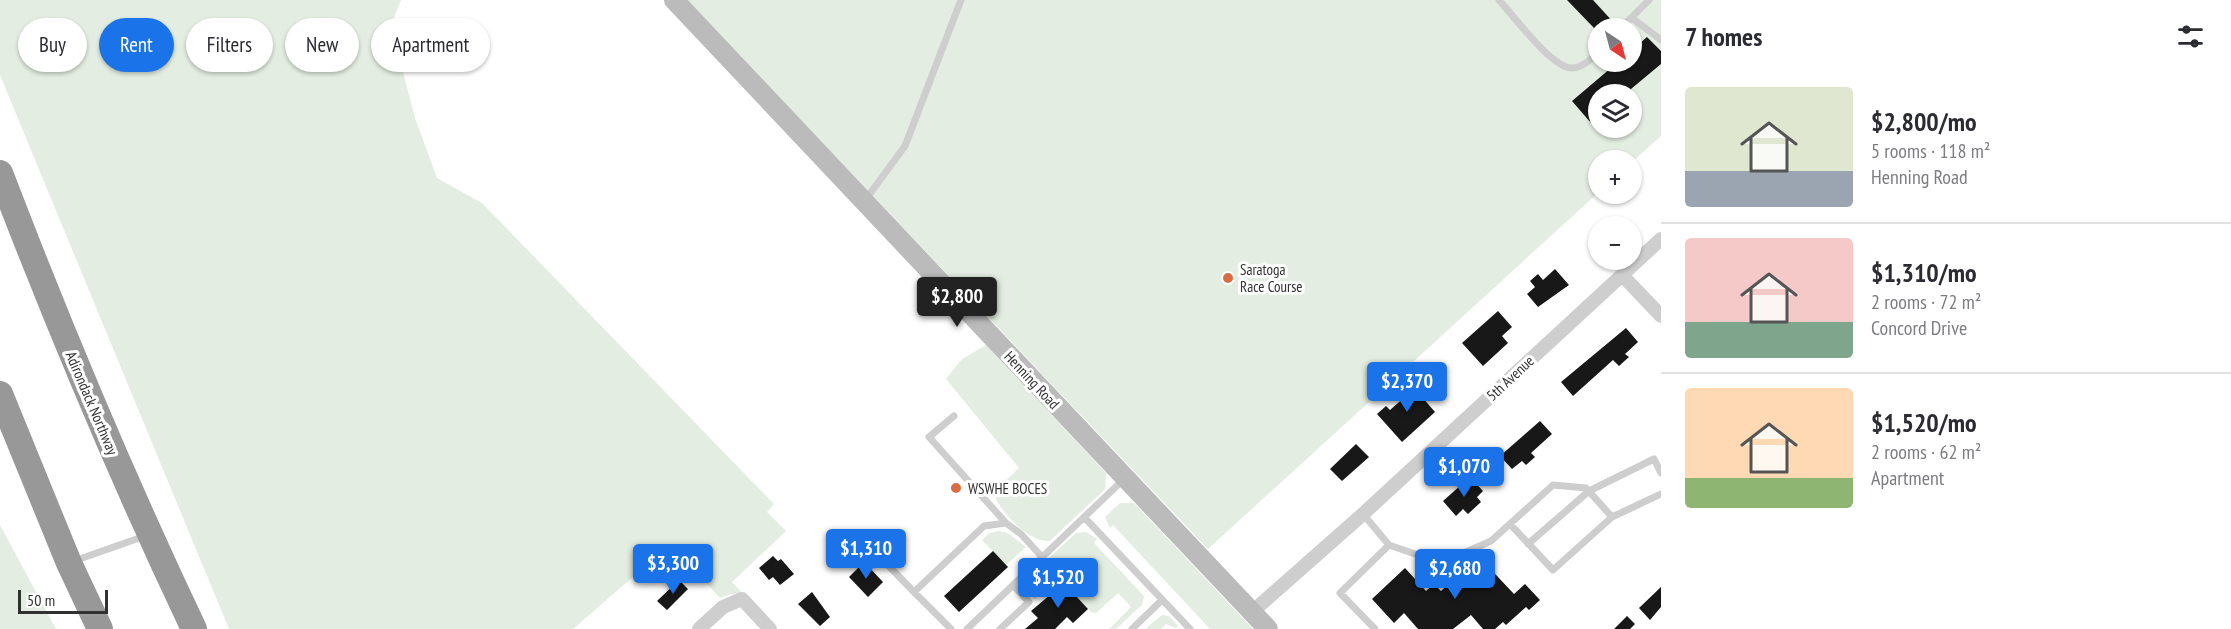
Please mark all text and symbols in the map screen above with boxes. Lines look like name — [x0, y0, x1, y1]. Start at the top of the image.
chip: Buy — [18, 18, 87, 72]
chip: Rent — [99, 18, 174, 72]
chip: Filters — [186, 18, 273, 72]
chip: New — [285, 18, 359, 72]
chip: Apartment — [371, 18, 490, 72]
north arrow — [1588, 18, 1642, 72]
map controls — [1588, 18, 1642, 270]
text: 7 homes — [1685, 20, 1762, 53]
icon: filters — [2174, 20, 2207, 53]
button: layers — [1588, 84, 1642, 138]
text: $2,800/mo — [1871, 105, 1977, 138]
icon: home — [1733, 111, 1805, 183]
text: 5 rooms · 118 m² — [1871, 138, 1990, 164]
button: + — [1588, 150, 1642, 204]
text: Henning Road — [1871, 164, 1968, 190]
button: − — [1588, 216, 1642, 270]
text: $1,310/mo — [1871, 256, 1977, 289]
place label: Saratoga Race Course — [1240, 260, 1302, 296]
icon: home — [1733, 262, 1805, 334]
marker: Saratoga Race Course — [1221, 271, 1235, 285]
pin: $2,800 — [908, 277, 1006, 328]
text: $2,800 — [931, 283, 983, 309]
text: 2 rooms · 72 m² — [1871, 289, 1981, 315]
text: Concord Drive — [1871, 315, 1967, 341]
street label: Henning Road — [1000, 347, 1064, 413]
street label: Adirondack Northway — [62, 348, 123, 458]
street label: 5th Avenue — [1482, 351, 1538, 405]
pin: $2,370 — [1358, 362, 1456, 413]
text: $2,370 — [1381, 368, 1433, 394]
text: $1,520/mo — [1871, 406, 1977, 439]
icon: home — [1733, 412, 1805, 484]
text: 2 rooms · 62 m² — [1871, 439, 1981, 465]
pin: $1,070 — [1415, 447, 1513, 498]
text: $1,070 — [1438, 453, 1490, 479]
text: Apartment — [1871, 465, 1944, 491]
place label: WSWHE BOCES — [968, 479, 1047, 498]
marker: WSWHE BOCES — [949, 481, 963, 495]
pin: $1,310 — [817, 529, 915, 580]
text: $1,310 — [840, 535, 892, 561]
pin: $3,300 — [624, 544, 722, 595]
pin: $2,680 — [1406, 549, 1504, 600]
text: $3,300 — [647, 550, 699, 576]
text: $2,680 — [1429, 555, 1481, 581]
pin: $1,520 — [1009, 558, 1107, 609]
text: $1,520 — [1032, 564, 1084, 590]
scale bar — [18, 587, 108, 614]
text: 50 m — [27, 590, 55, 610]

